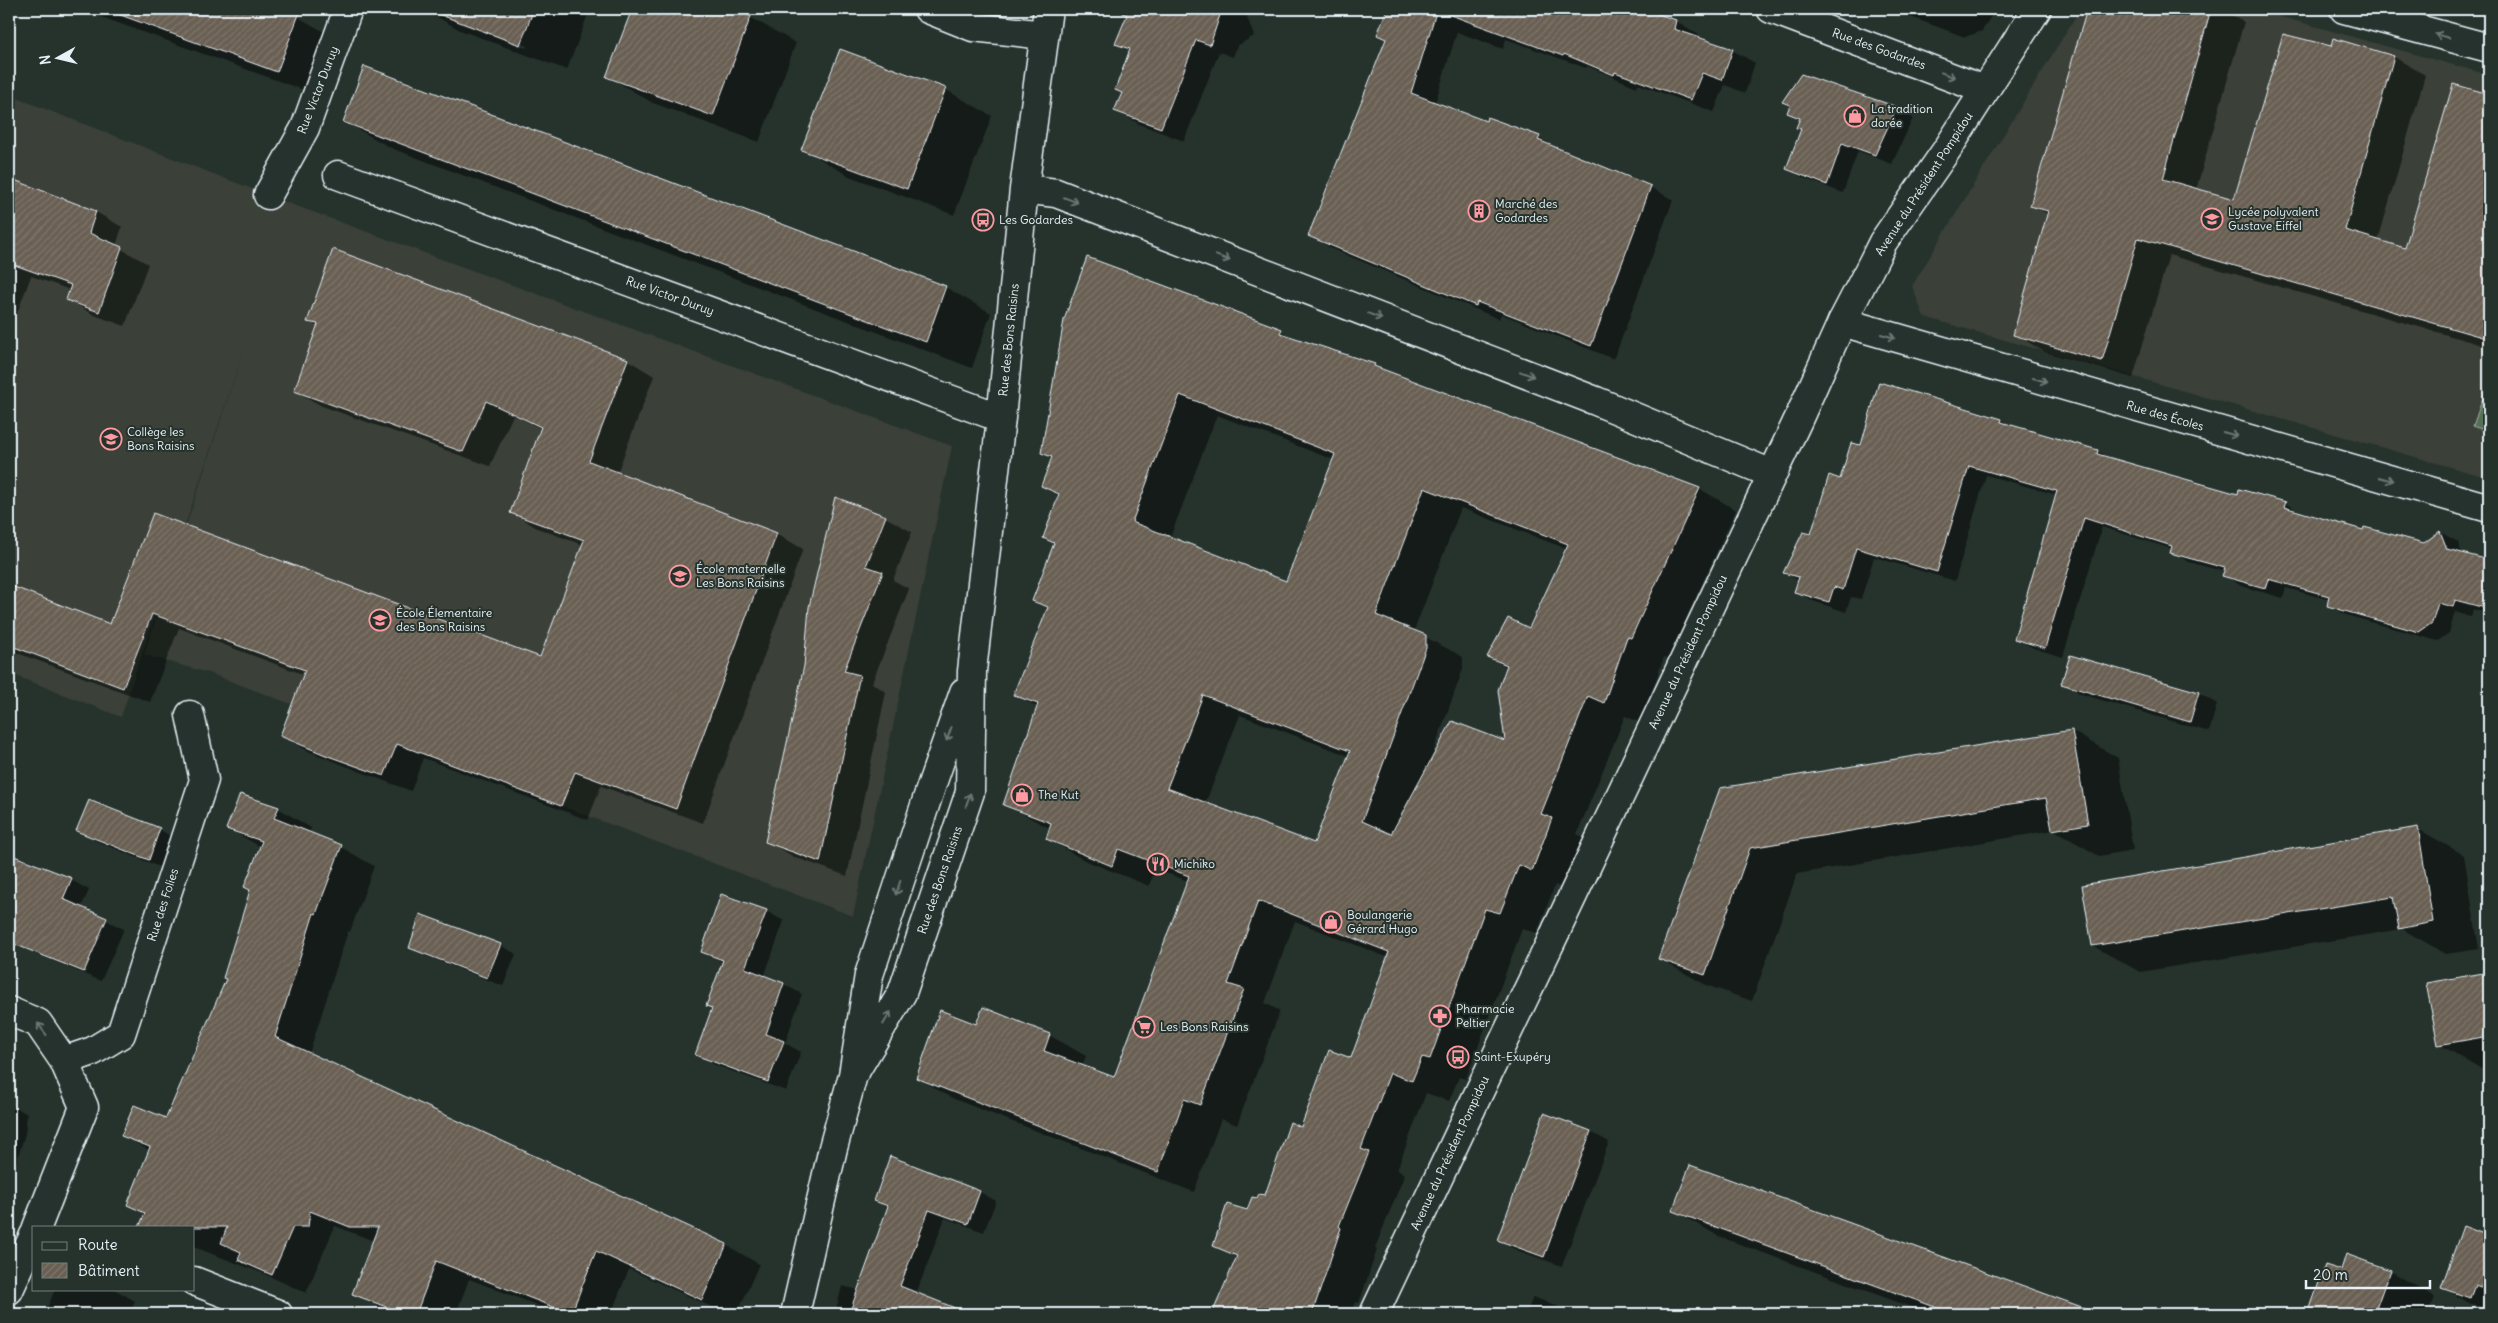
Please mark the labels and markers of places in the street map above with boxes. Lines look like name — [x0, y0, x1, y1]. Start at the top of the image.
place label: La tradition dorée — [1871, 101, 1933, 130]
shop icon: La tradition dorée — [1843, 104, 1867, 128]
place label: Marché des Godardes — [1495, 196, 1558, 225]
building icon: Marché des Godardes — [1467, 199, 1491, 223]
place label: Lycée polyvalent Gustave Eiffel — [2228, 204, 2319, 233]
school or university icon: Lycée polyvalent Gustave Eiffel — [2200, 207, 2224, 231]
bus stop icon: Les Godardes — [971, 208, 995, 232]
place label: Les Godardes — [999, 212, 1073, 227]
place label: Collège les Bons Raisins — [127, 424, 195, 453]
school or university icon: Collège les Bons Raisins — [99, 427, 123, 451]
place label: École maternelle Les Bons Raisins — [696, 561, 786, 590]
school or university icon: École maternelle Les Bons Raisins — [668, 564, 692, 588]
place label: École Élementaire des Bons Raisins — [396, 605, 492, 634]
school or university icon: École Élementaire des Bons Raisins — [368, 608, 392, 632]
shop icon: The Kut — [1010, 783, 1034, 807]
place label: The Kut — [1038, 787, 1079, 802]
restaurant icon: Michiko — [1146, 852, 1170, 876]
place label: Michiko — [1174, 856, 1215, 871]
place label: Boulangerie Gérard Hugo — [1347, 907, 1418, 936]
shop icon: Boulangerie Gérard Hugo — [1319, 910, 1343, 934]
place label: Pharmacie Peltier — [1456, 1001, 1514, 1030]
pharmacy icon: Pharmacie Peltier — [1428, 1004, 1452, 1028]
supermarket icon: Les Bons Raisins — [1132, 1015, 1156, 1039]
place label: Les Bons Raisins — [1160, 1019, 1248, 1034]
bus stop icon: Saint-Exupéry — [1446, 1045, 1470, 1069]
place label: Saint-Exupéry — [1474, 1049, 1551, 1064]

